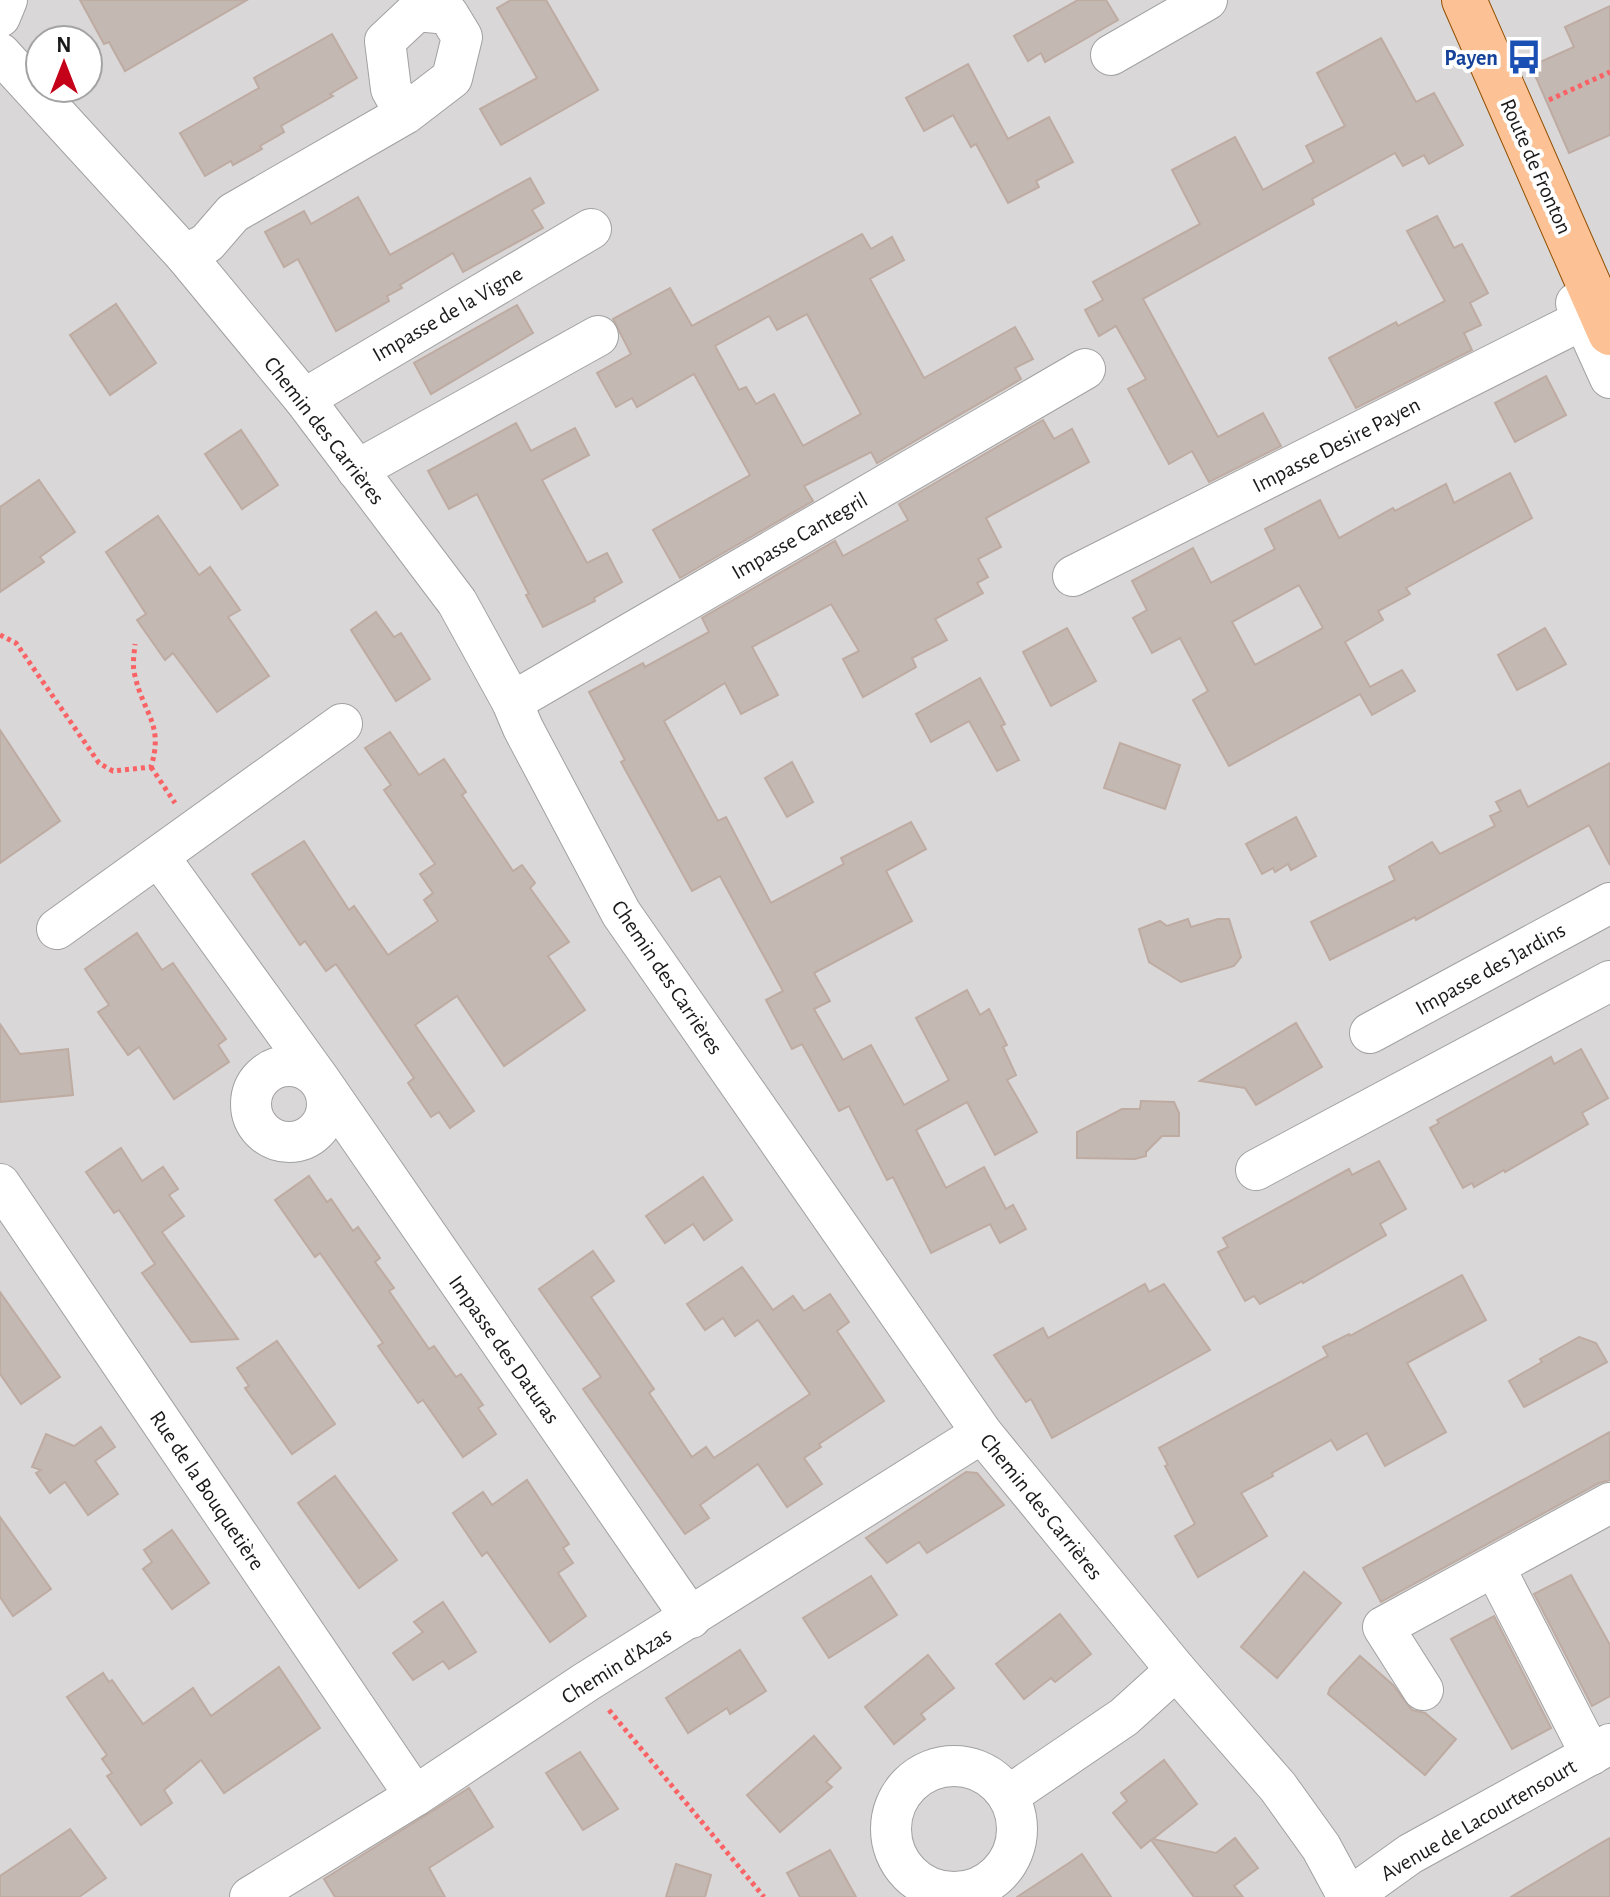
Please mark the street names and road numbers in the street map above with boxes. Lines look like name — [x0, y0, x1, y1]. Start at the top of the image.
street label: Route de Fronton — [1496, 95, 1576, 237]
street label: Impasse de la Vigne — [369, 262, 526, 366]
street label: Chemin des Carrières — [260, 353, 388, 509]
street label: Impasse Desire Payen — [1249, 393, 1424, 497]
street label: Impasse Cantegril — [728, 488, 871, 584]
street label: Chemin des Carrières — [608, 897, 727, 1059]
street label: Impasse des Jardins — [1412, 919, 1569, 1019]
street label: Impasse des Daturas — [445, 1271, 564, 1428]
street label: Rue de la Bouquetière — [146, 1407, 269, 1574]
street label: Chemin des Carrières — [976, 1430, 1107, 1584]
street label: Chemin d'Azas — [558, 1623, 675, 1708]
street label: Avenue de Lacourtensourt — [1377, 1755, 1580, 1885]

